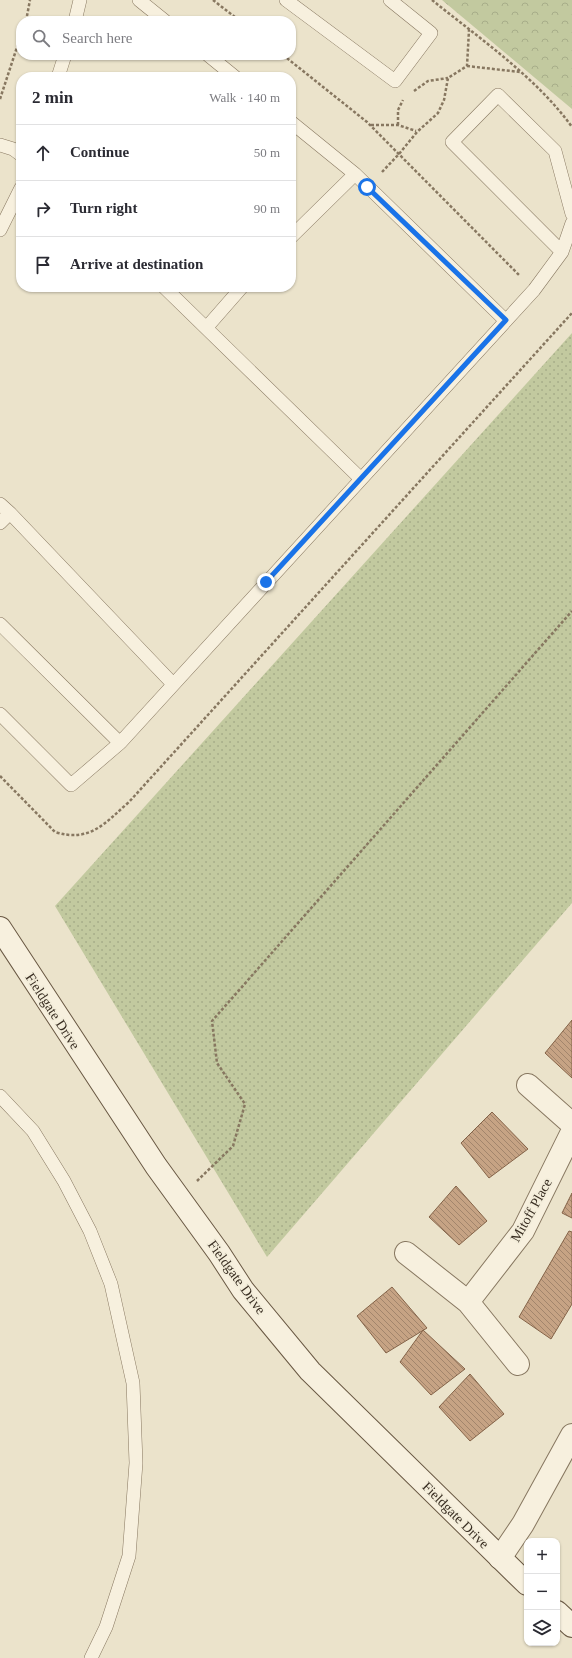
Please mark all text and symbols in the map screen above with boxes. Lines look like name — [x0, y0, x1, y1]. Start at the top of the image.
search box — [16, 16, 296, 60]
icon: search — [30, 27, 52, 49]
text: Search here — [62, 30, 132, 46]
text: 2 min — [32, 88, 73, 107]
text: Walk · 140 m — [209, 90, 280, 105]
icon: ahead — [32, 142, 54, 164]
text: Continue — [70, 144, 129, 160]
text: 50 m — [254, 145, 280, 160]
route start — [358, 178, 376, 196]
icon: right — [32, 198, 54, 220]
text: Turn right — [70, 200, 137, 216]
text: 90 m — [254, 201, 280, 216]
icon: arrive — [32, 254, 54, 276]
text: Arrive at destination — [70, 256, 203, 272]
route end — [257, 573, 275, 591]
street label: Fieldgate Drive — [22, 971, 83, 1052]
street label: Mitoff Place — [508, 1176, 555, 1245]
street label: Fieldgate Drive — [205, 1237, 268, 1317]
street label: Fieldgate Drive — [419, 1479, 492, 1552]
map controls — [524, 1538, 560, 1646]
button: + — [524, 1538, 560, 1574]
button: − — [524, 1574, 560, 1610]
button: layers — [524, 1610, 560, 1646]

